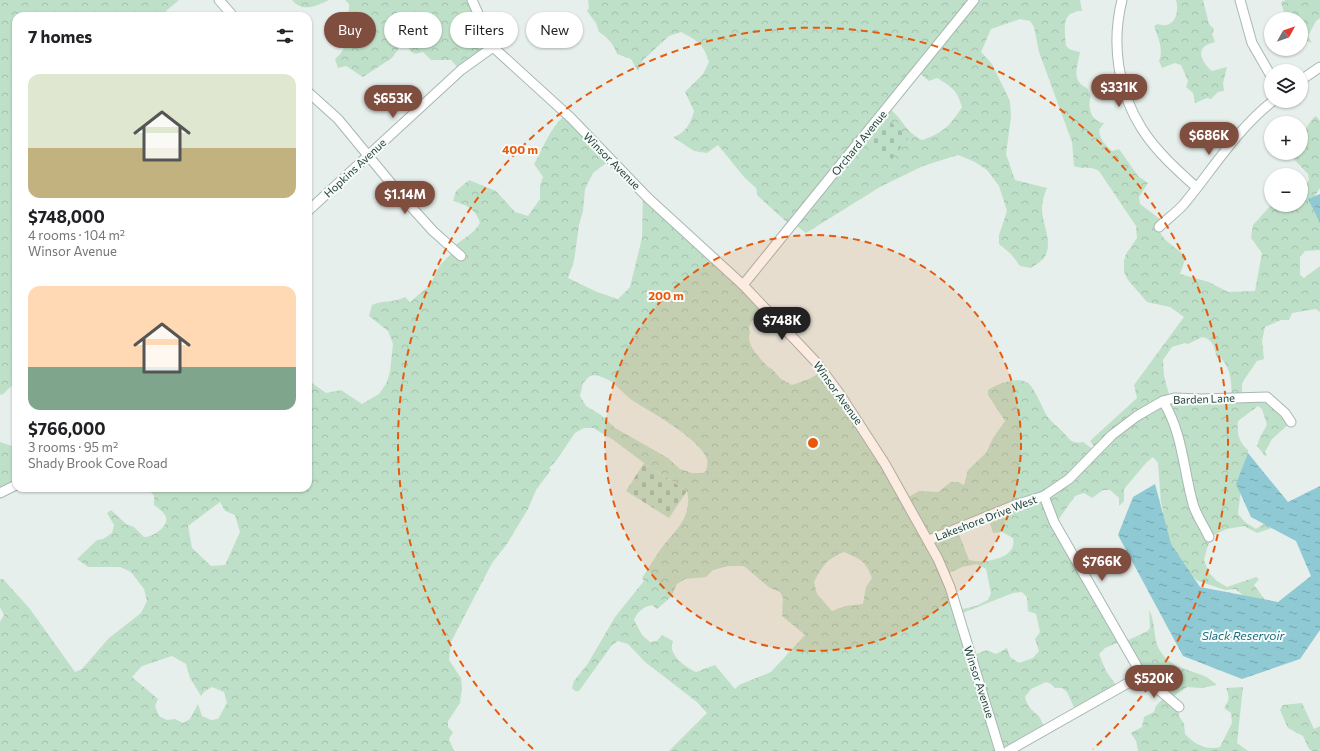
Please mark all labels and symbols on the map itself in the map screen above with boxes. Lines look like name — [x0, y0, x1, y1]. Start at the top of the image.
north arrow — [1264, 12, 1308, 56]
pin: $331K — [1091, 74, 1147, 108]
pin: $653K — [365, 85, 421, 119]
street label: Orchard Avenue — [828, 107, 889, 178]
pin: $686K — [1181, 122, 1237, 156]
street label: Winsor Avenue — [581, 129, 644, 192]
street label: Hopkins Avenue — [321, 135, 389, 200]
text: 400 m — [502, 142, 538, 156]
pin: $1.14M — [372, 181, 438, 215]
text: 200 m — [648, 288, 684, 302]
pin: $748K — [754, 307, 810, 341]
street label: Winsor Avenue — [811, 359, 866, 427]
street label: Barden Lane — [1173, 391, 1235, 406]
centre of rings — [806, 436, 820, 450]
street label: Lakeshore Drive West — [933, 492, 1039, 543]
pin: $766K — [1074, 548, 1130, 582]
water label: Slack Reservoir — [1202, 628, 1286, 642]
street label: Winsor Avenue — [962, 644, 997, 720]
pin: $520K — [1126, 665, 1182, 699]

